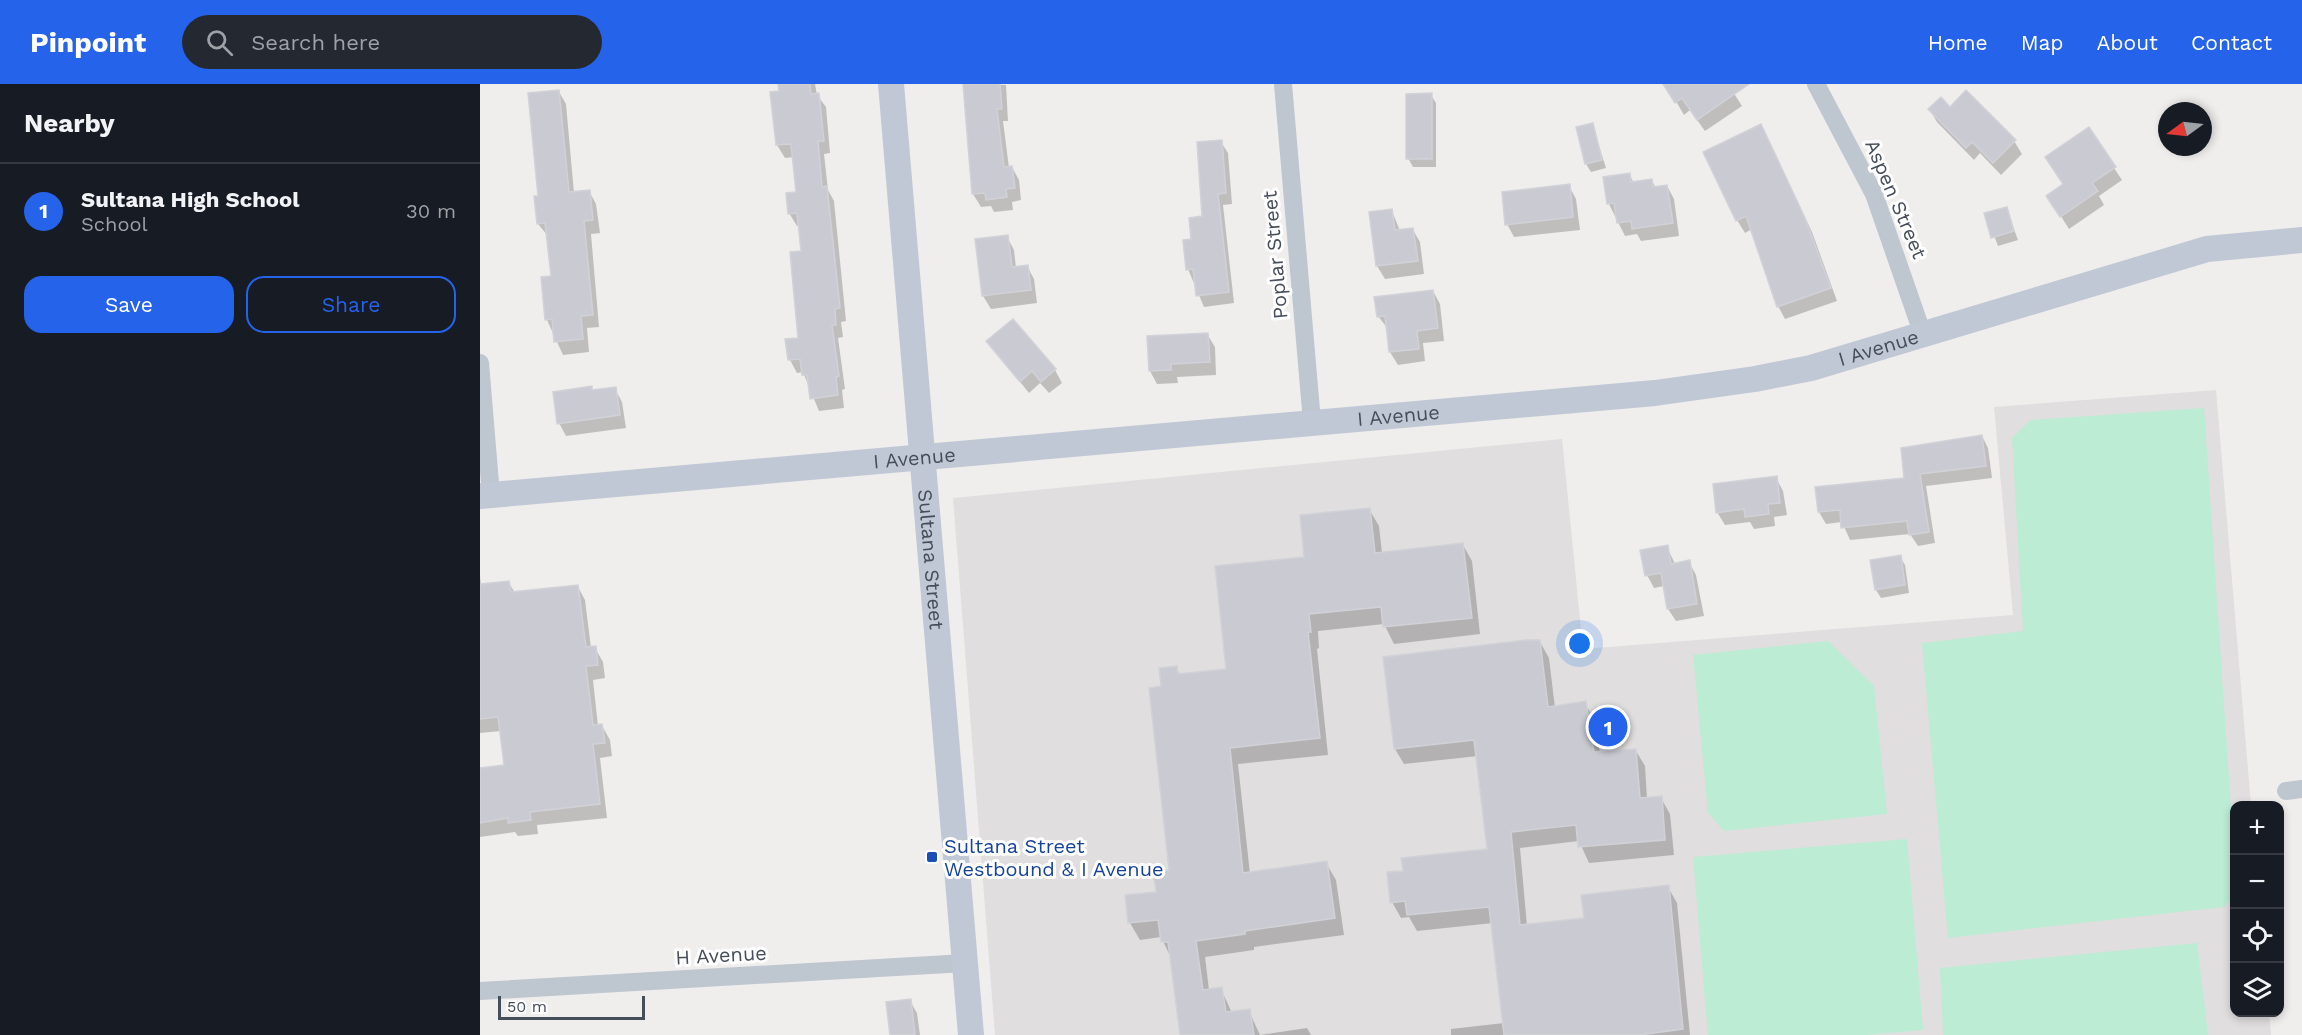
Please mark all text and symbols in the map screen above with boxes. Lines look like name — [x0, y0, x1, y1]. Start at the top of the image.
search box — [182, 15, 602, 69]
text: Pinpoint — [30, 26, 146, 59]
icon: search — [203, 26, 236, 59]
text: Search here — [251, 30, 380, 55]
text: Home — [1928, 30, 1988, 55]
text: Map — [2021, 30, 2064, 55]
text: About — [2097, 30, 2158, 55]
text: Contact — [2191, 30, 2272, 55]
north arrow — [2158, 102, 2212, 156]
text: Nearby — [24, 108, 115, 138]
street label: Aspen Street — [1860, 136, 1932, 263]
text: Sultana High School — [81, 187, 299, 212]
street label: Poplar Street — [1257, 189, 1293, 320]
text: 1 — [39, 199, 48, 223]
text: 30 m — [406, 199, 456, 223]
text: School — [81, 212, 148, 236]
button: Save — [24, 276, 234, 333]
button: Share — [246, 276, 456, 333]
street label: I Avenue — [1835, 324, 1922, 371]
street label: I Avenue — [1356, 400, 1441, 431]
street label: I Avenue — [872, 442, 957, 473]
street label: Sultana Street — [913, 488, 949, 631]
your location — [1565, 629, 1594, 658]
pin: 1 — [1588, 704, 1628, 750]
map controls — [2230, 801, 2284, 1017]
button: + — [2230, 801, 2284, 855]
place label: Sultana Street Westbound & I Avenue — [944, 834, 1164, 881]
marker: Sultana Street Westbound & I Avenue — [925, 850, 939, 864]
button: − — [2230, 855, 2284, 909]
button: locate — [2230, 909, 2284, 963]
street label: H Avenue — [675, 941, 767, 969]
button: layers — [2230, 963, 2284, 1017]
scale bar — [498, 993, 645, 1020]
text: 50 m — [507, 997, 547, 1016]

